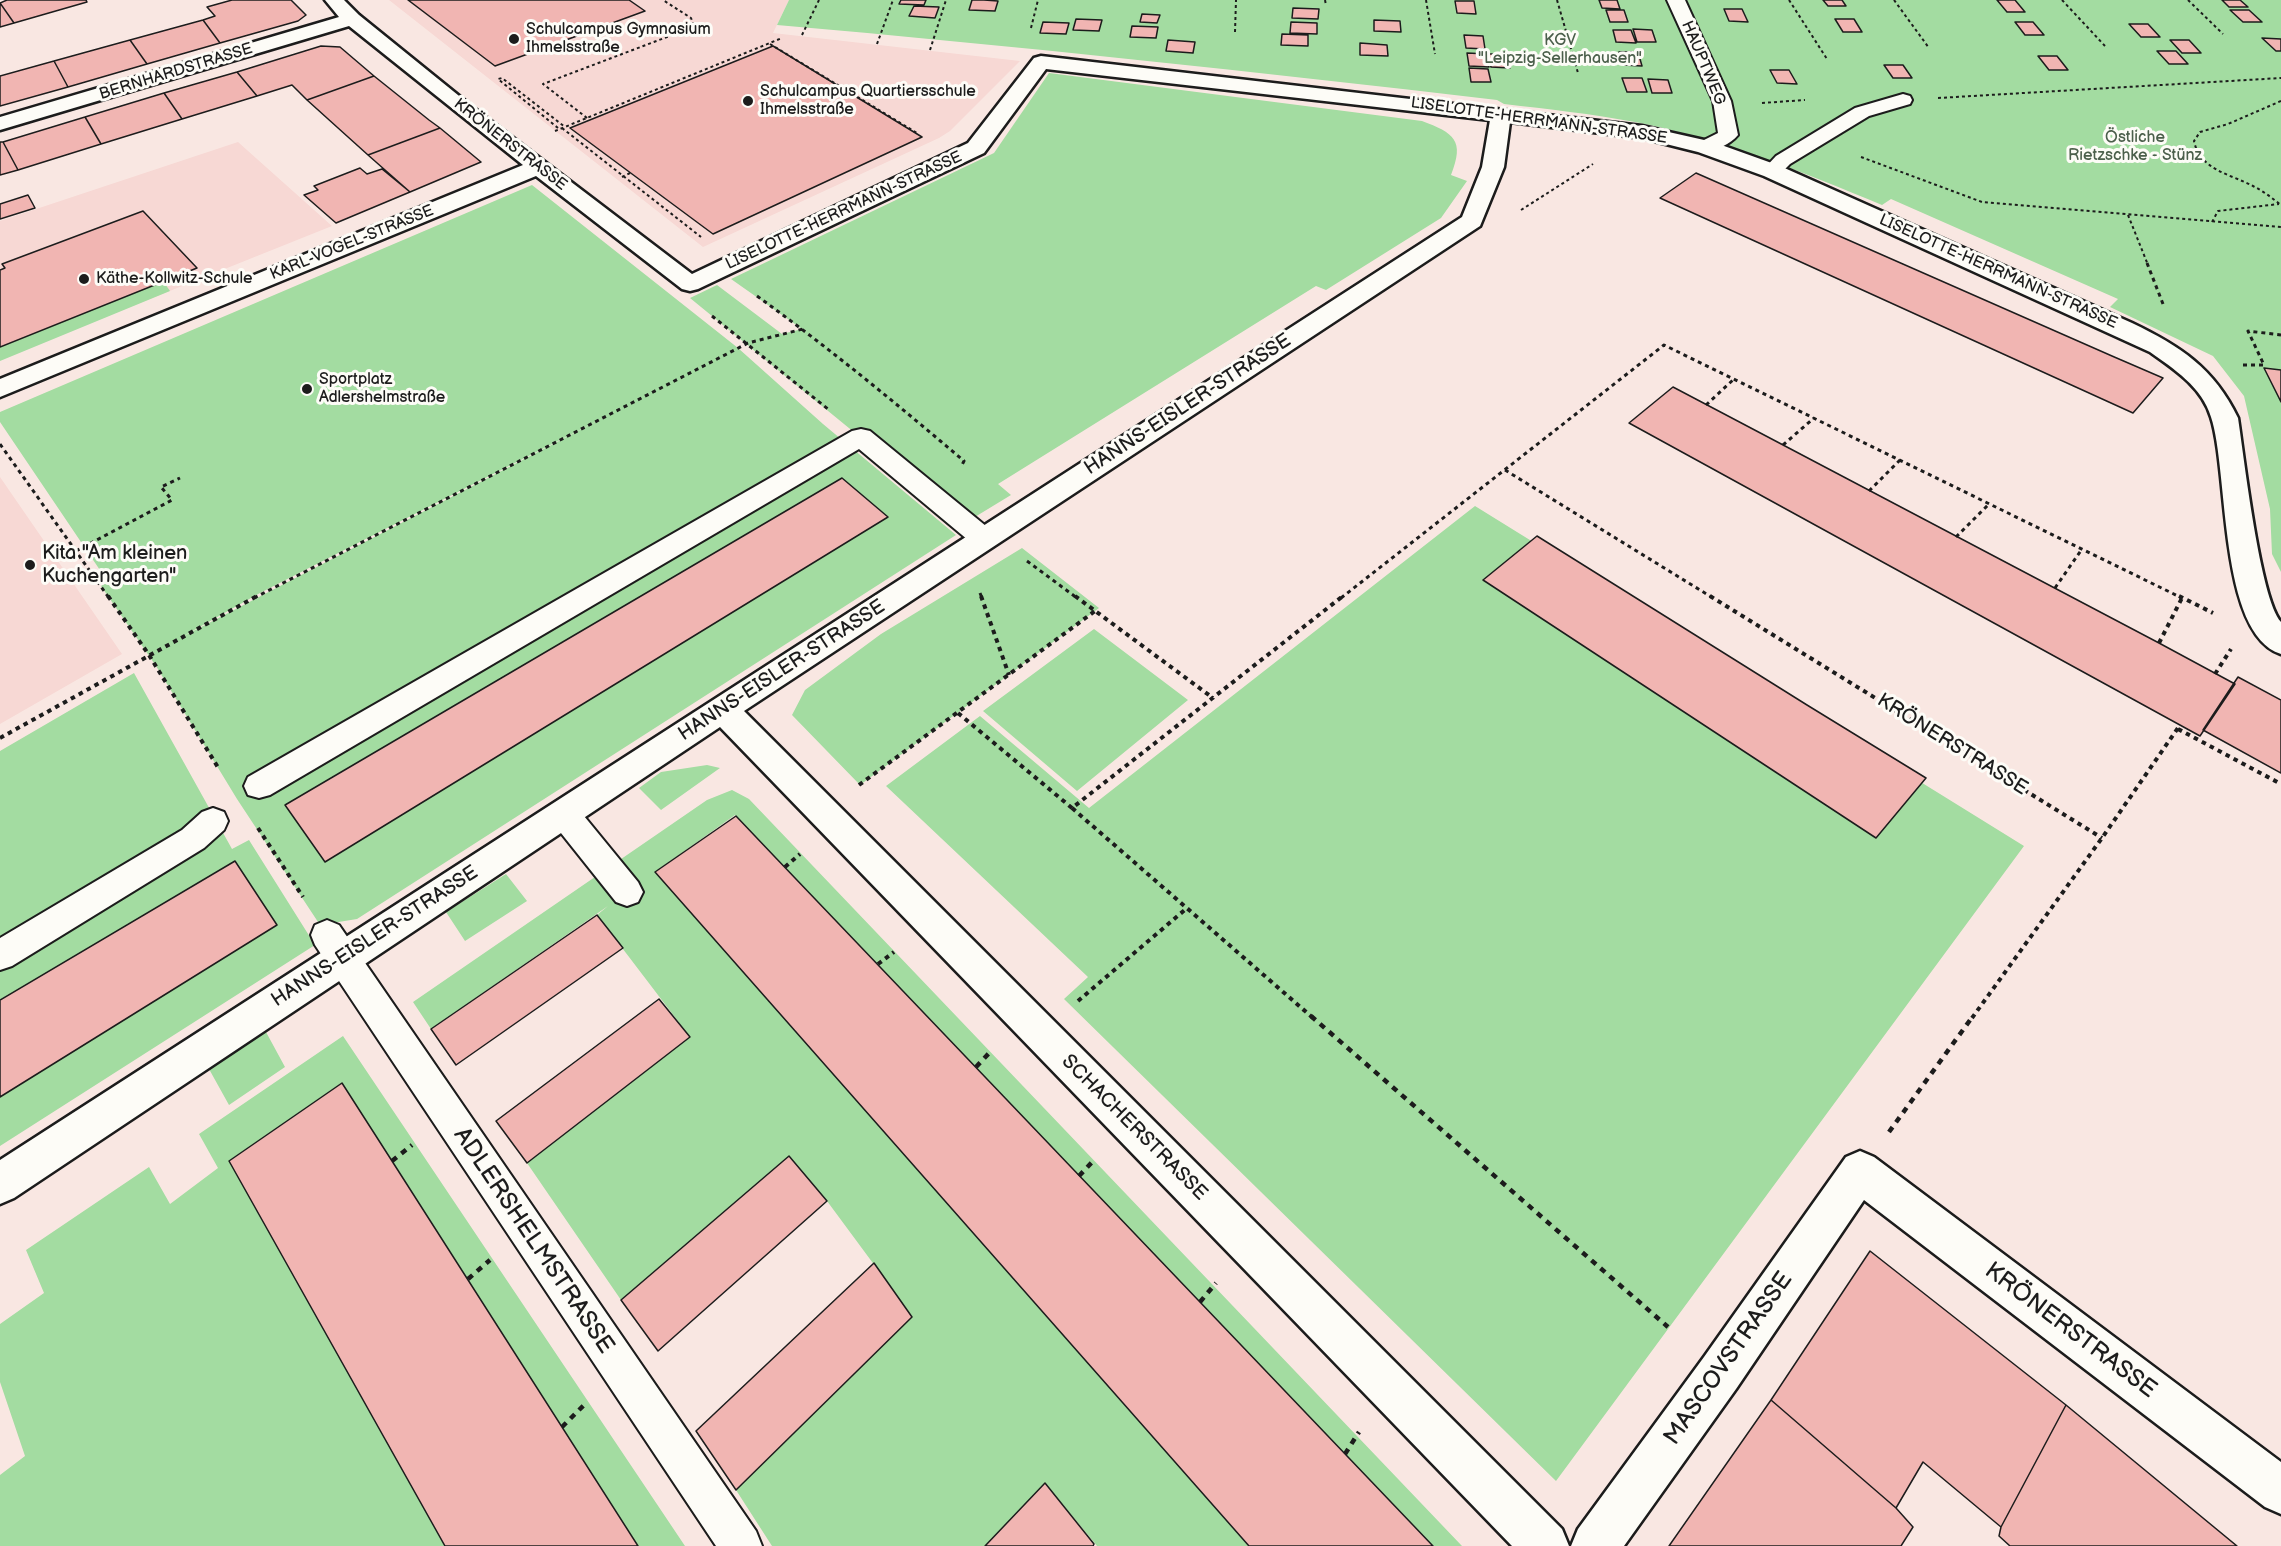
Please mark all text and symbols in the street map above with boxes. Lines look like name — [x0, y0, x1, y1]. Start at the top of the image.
street label: HAUPTWEG — [1677, 18, 1729, 108]
place label: Schulcampus Gymnasium Ihmelsstraße — [526, 20, 711, 58]
park label: KGV "Leipzig-Sellerhausen" — [1478, 31, 1642, 69]
marker: Schulcampus Gymnasium Ihmelsstraße — [507, 32, 521, 46]
street label: BERNHARDSTRASSE — [97, 40, 255, 104]
place label: Schulcampus Quartiersschule Ihmelsstraße — [760, 82, 976, 120]
street label: LISELOTTE-HERRMANN-STRASSE — [1410, 93, 1668, 149]
marker: Schulcampus Quartiersschule Ihmelsstraße — [741, 94, 755, 108]
street label: KRÖNERSTRASSE — [450, 95, 570, 195]
park label: Östliche Rietzschke - Stünz — [2068, 128, 2202, 166]
street label: LISELOTTE-HERRMANN-STRASSE — [723, 148, 965, 274]
street label: KARL-VOGEL-STRASSE — [267, 201, 437, 285]
street label: LISELOTTE-HERRMANN-STRASSE — [1876, 211, 2120, 333]
place label: Käthe-Kollwitz-Schule — [96, 269, 252, 289]
marker: Käthe-Kollwitz-Schule — [77, 272, 91, 286]
street label: HANNS-EISLER-STRASSE — [1080, 329, 1296, 481]
place label: Sportplatz Adlershelmstraße — [319, 370, 445, 408]
marker: Sportplatz Adlershelmstraße — [300, 382, 314, 396]
place label: Kita "Am kleinen Kuchengarten" — [42, 542, 187, 589]
marker: Kita "Am kleinen Kuchengarten" — [23, 558, 37, 572]
street label: HANNS-EISLER-STRASSE — [674, 595, 890, 747]
street label: KRÖNERSTRASSE — [1872, 689, 2032, 801]
street label: HANNS-EISLER-STRASSE — [267, 861, 483, 1013]
street label: SCHACHERSTRASSE — [1056, 1050, 1212, 1206]
street label: ADLERSHELMSTRASSE — [447, 1123, 619, 1359]
street label: KRÖNERSTRASSE — [1978, 1257, 2162, 1405]
street label: MASCOVSTRASSE — [1658, 1267, 1800, 1451]

